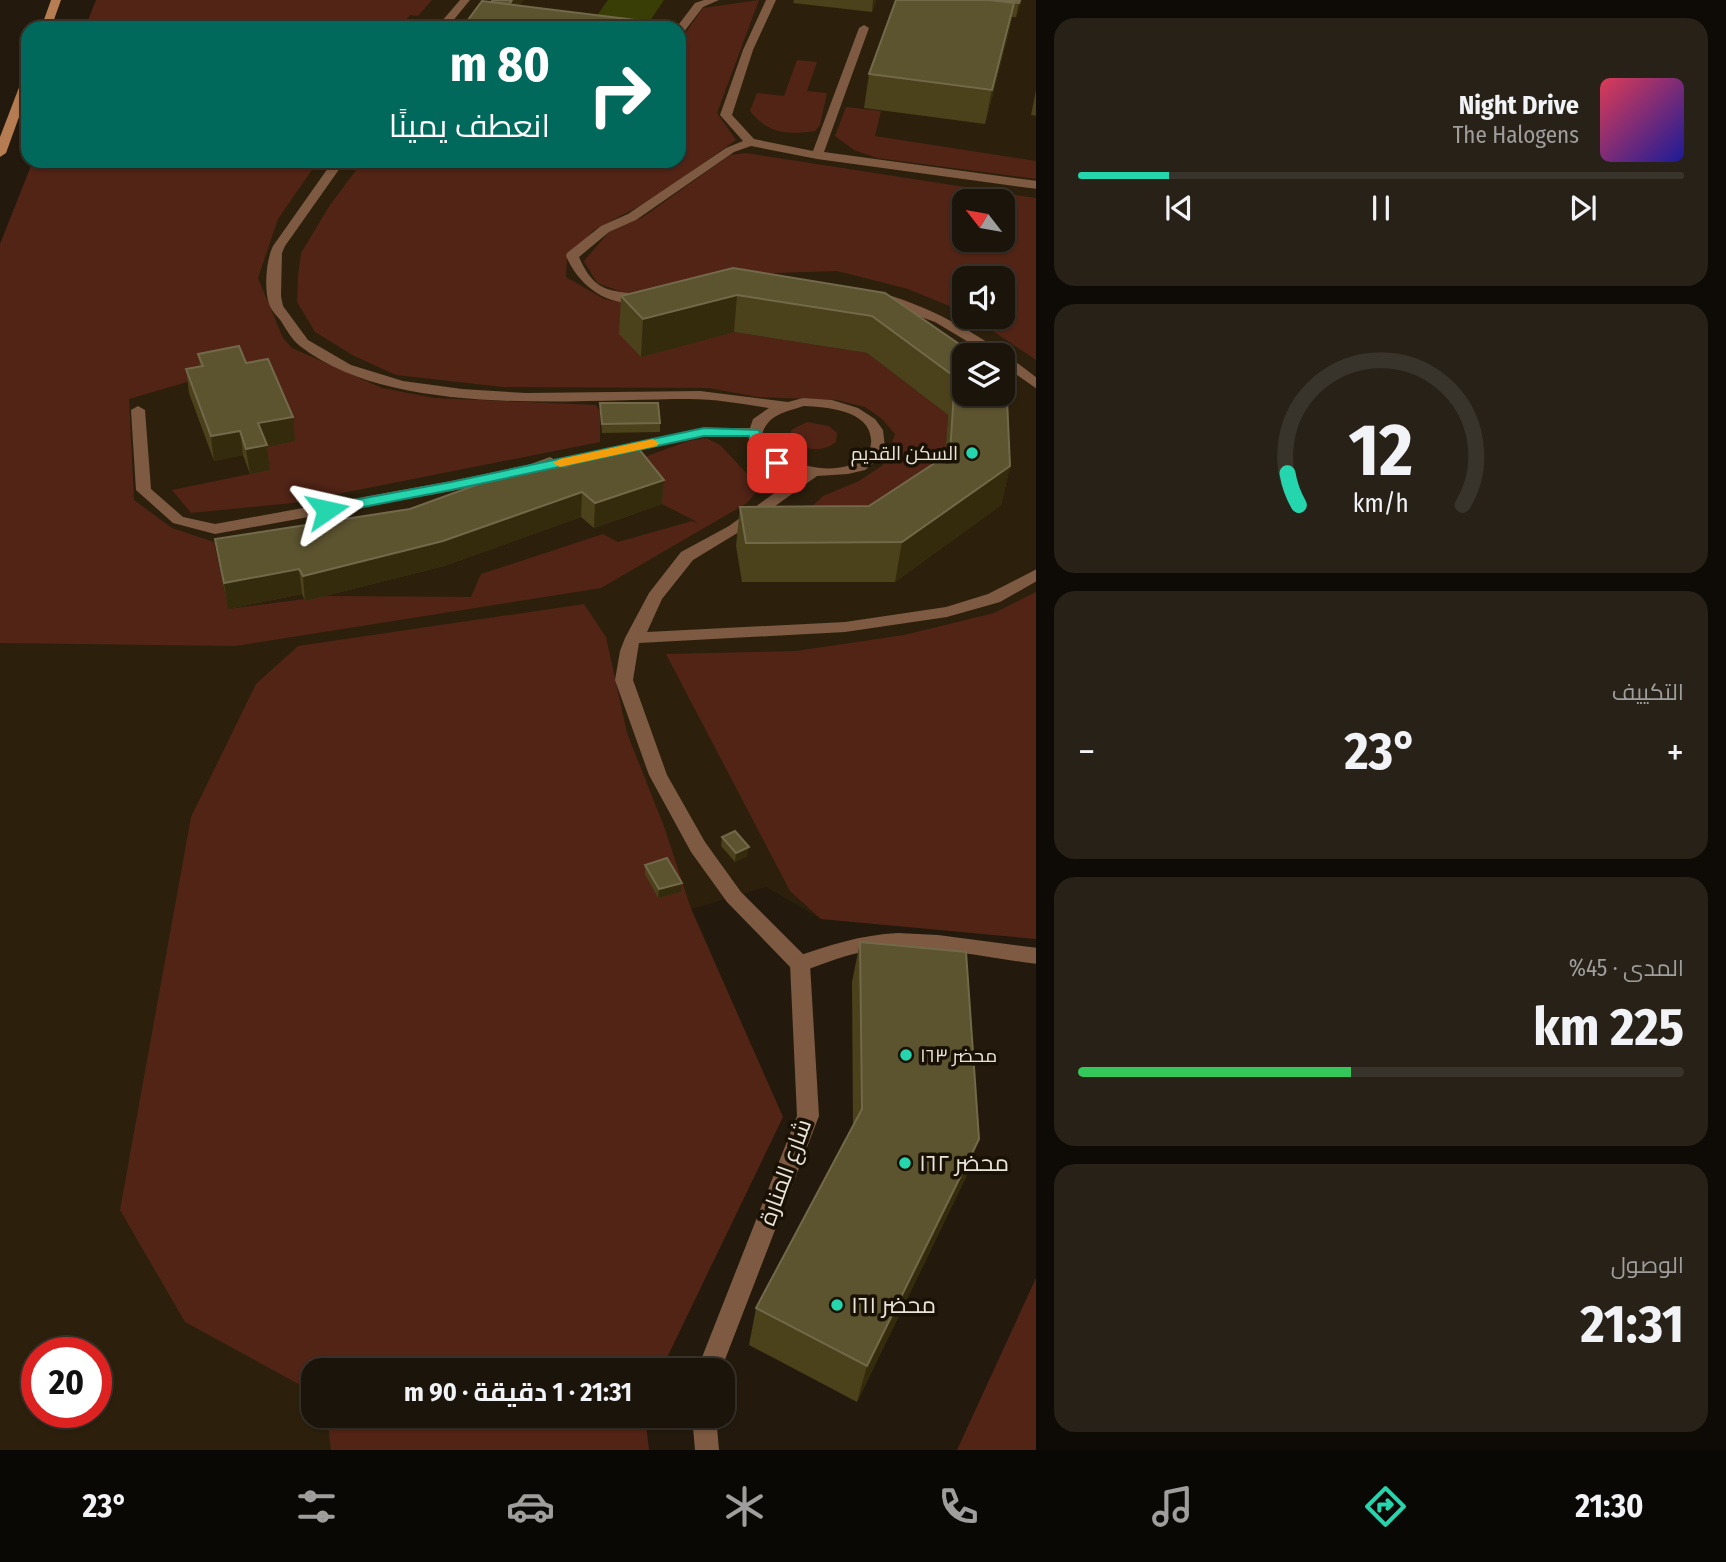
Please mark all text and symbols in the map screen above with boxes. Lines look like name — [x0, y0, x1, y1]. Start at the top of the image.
text: 80 m — [450, 35, 550, 94]
icon: right — [574, 49, 665, 140]
text: Night Drive — [1459, 90, 1579, 121]
text: انعطف يمينًا — [389, 107, 550, 145]
text: The Halogens — [1453, 121, 1579, 149]
north arrow — [952, 189, 1015, 252]
map controls — [952, 189, 1015, 406]
icon: previous — [1160, 189, 1198, 227]
icon: pause — [1362, 189, 1400, 227]
icon: next — [1564, 189, 1602, 227]
button: sound — [952, 266, 1015, 329]
button: layers — [952, 343, 1015, 406]
text: 12 — [1349, 407, 1413, 494]
pin — [747, 433, 807, 493]
place label: السكن القديم — [851, 442, 958, 467]
icon: arrive — [758, 444, 796, 482]
marker: السكن القديم — [964, 445, 980, 461]
position arrow — [290, 473, 364, 547]
text: km/h — [1353, 488, 1409, 518]
text: التكييف — [1612, 678, 1684, 706]
text: 23° — [1344, 720, 1417, 783]
text: − — [1078, 729, 1095, 775]
text: + — [1667, 729, 1684, 775]
text: المدى · 45% — [1569, 954, 1684, 982]
text: 225 km — [1533, 996, 1684, 1059]
place label: محضر ١٦٣ — [920, 1044, 997, 1067]
marker: محضر ١٦٣ — [898, 1047, 914, 1063]
street label: شارع المنارة — [753, 1115, 819, 1230]
place label: محضر ١٦٢ — [919, 1149, 1009, 1177]
marker: محضر ١٦٢ — [897, 1155, 913, 1171]
text: الوصول — [1611, 1251, 1684, 1279]
place label: محضر ١٦١ — [851, 1291, 936, 1319]
text: 21:31 — [1581, 1293, 1684, 1356]
marker: محضر ١٦١ — [829, 1297, 845, 1313]
speed limit sign: 20 — [21, 1337, 112, 1428]
text: 21:31 · 1 دقيقة · 90 m — [404, 1377, 632, 1408]
icon: filters — [292, 1482, 341, 1531]
icon: car — [506, 1482, 555, 1531]
icon: climate — [720, 1482, 769, 1531]
icon: phone — [934, 1482, 983, 1531]
icon: music — [1148, 1482, 1197, 1531]
icon: directions — [1361, 1482, 1410, 1531]
text: 23° — [82, 1487, 127, 1525]
text: 21:30 — [1575, 1487, 1644, 1525]

